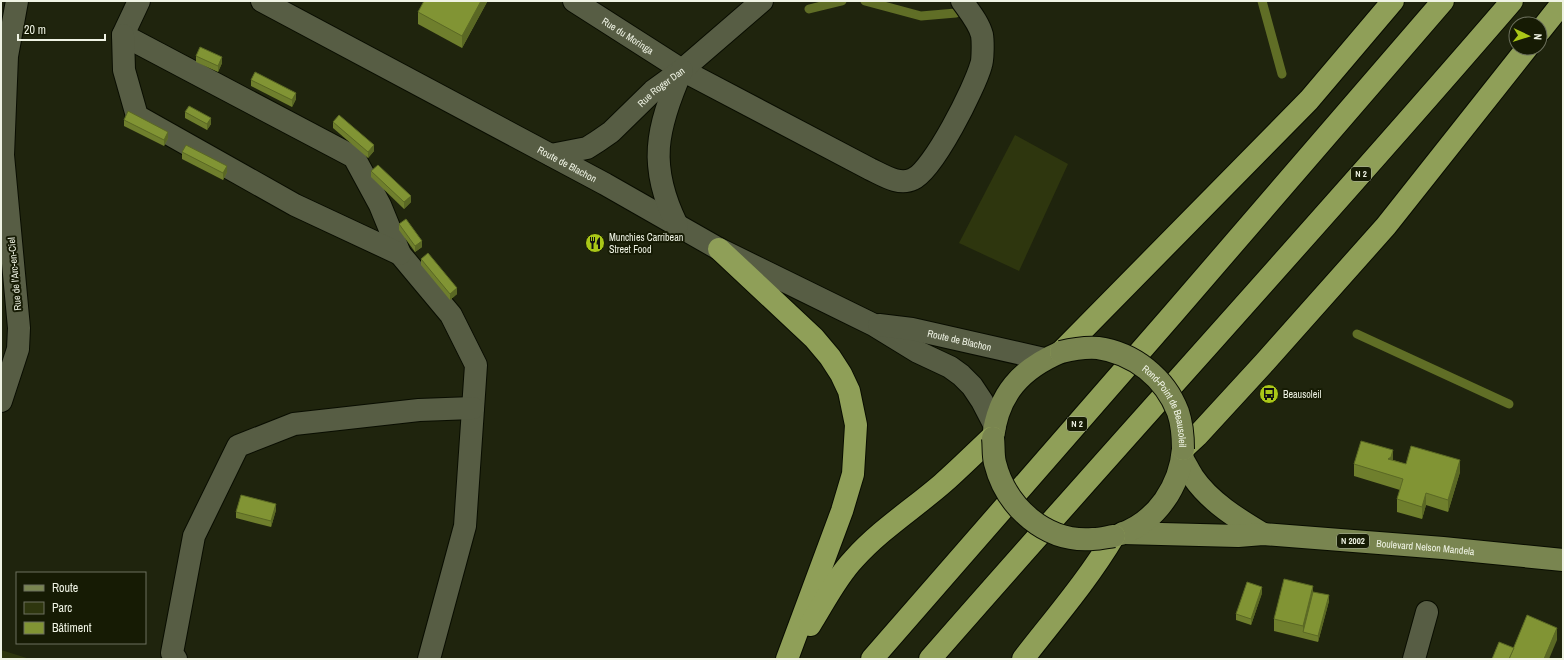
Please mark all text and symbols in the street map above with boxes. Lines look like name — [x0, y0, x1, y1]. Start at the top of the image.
street label: Rue du Moringa — [599, 15, 656, 57]
scale bar — [18, 16, 105, 42]
north arrow — [1508, 16, 1548, 56]
text: 20 m — [24, 22, 46, 38]
text: N — [1531, 33, 1545, 40]
street label: Rue Roger Dan — [635, 64, 687, 110]
street label: Route de Blachon — [535, 143, 599, 185]
road number: N 2 — [1351, 167, 1371, 181]
place label: Munchies Carribean Street Food — [609, 231, 683, 256]
restaurant icon: Munchies Carribean Street Food — [584, 232, 606, 254]
street label: Rue de l'Arc-en-Ciel — [5, 237, 24, 311]
street label: Route de Blachon — [926, 327, 993, 354]
street label: Rond-Point de Beausoleil — [1139, 362, 1189, 448]
bus stop icon: Beausoleil — [1258, 383, 1280, 405]
place label: Beausoleil — [1283, 388, 1321, 401]
road number: N 2 — [1067, 417, 1087, 431]
road number: N 2002 — [1337, 534, 1369, 548]
street label: Boulevard Nelson Mandela — [1376, 537, 1475, 558]
legend — [16, 572, 146, 644]
text: Route — [52, 580, 78, 596]
text: Parc — [52, 600, 72, 616]
text: Bâtiment — [52, 620, 92, 636]

